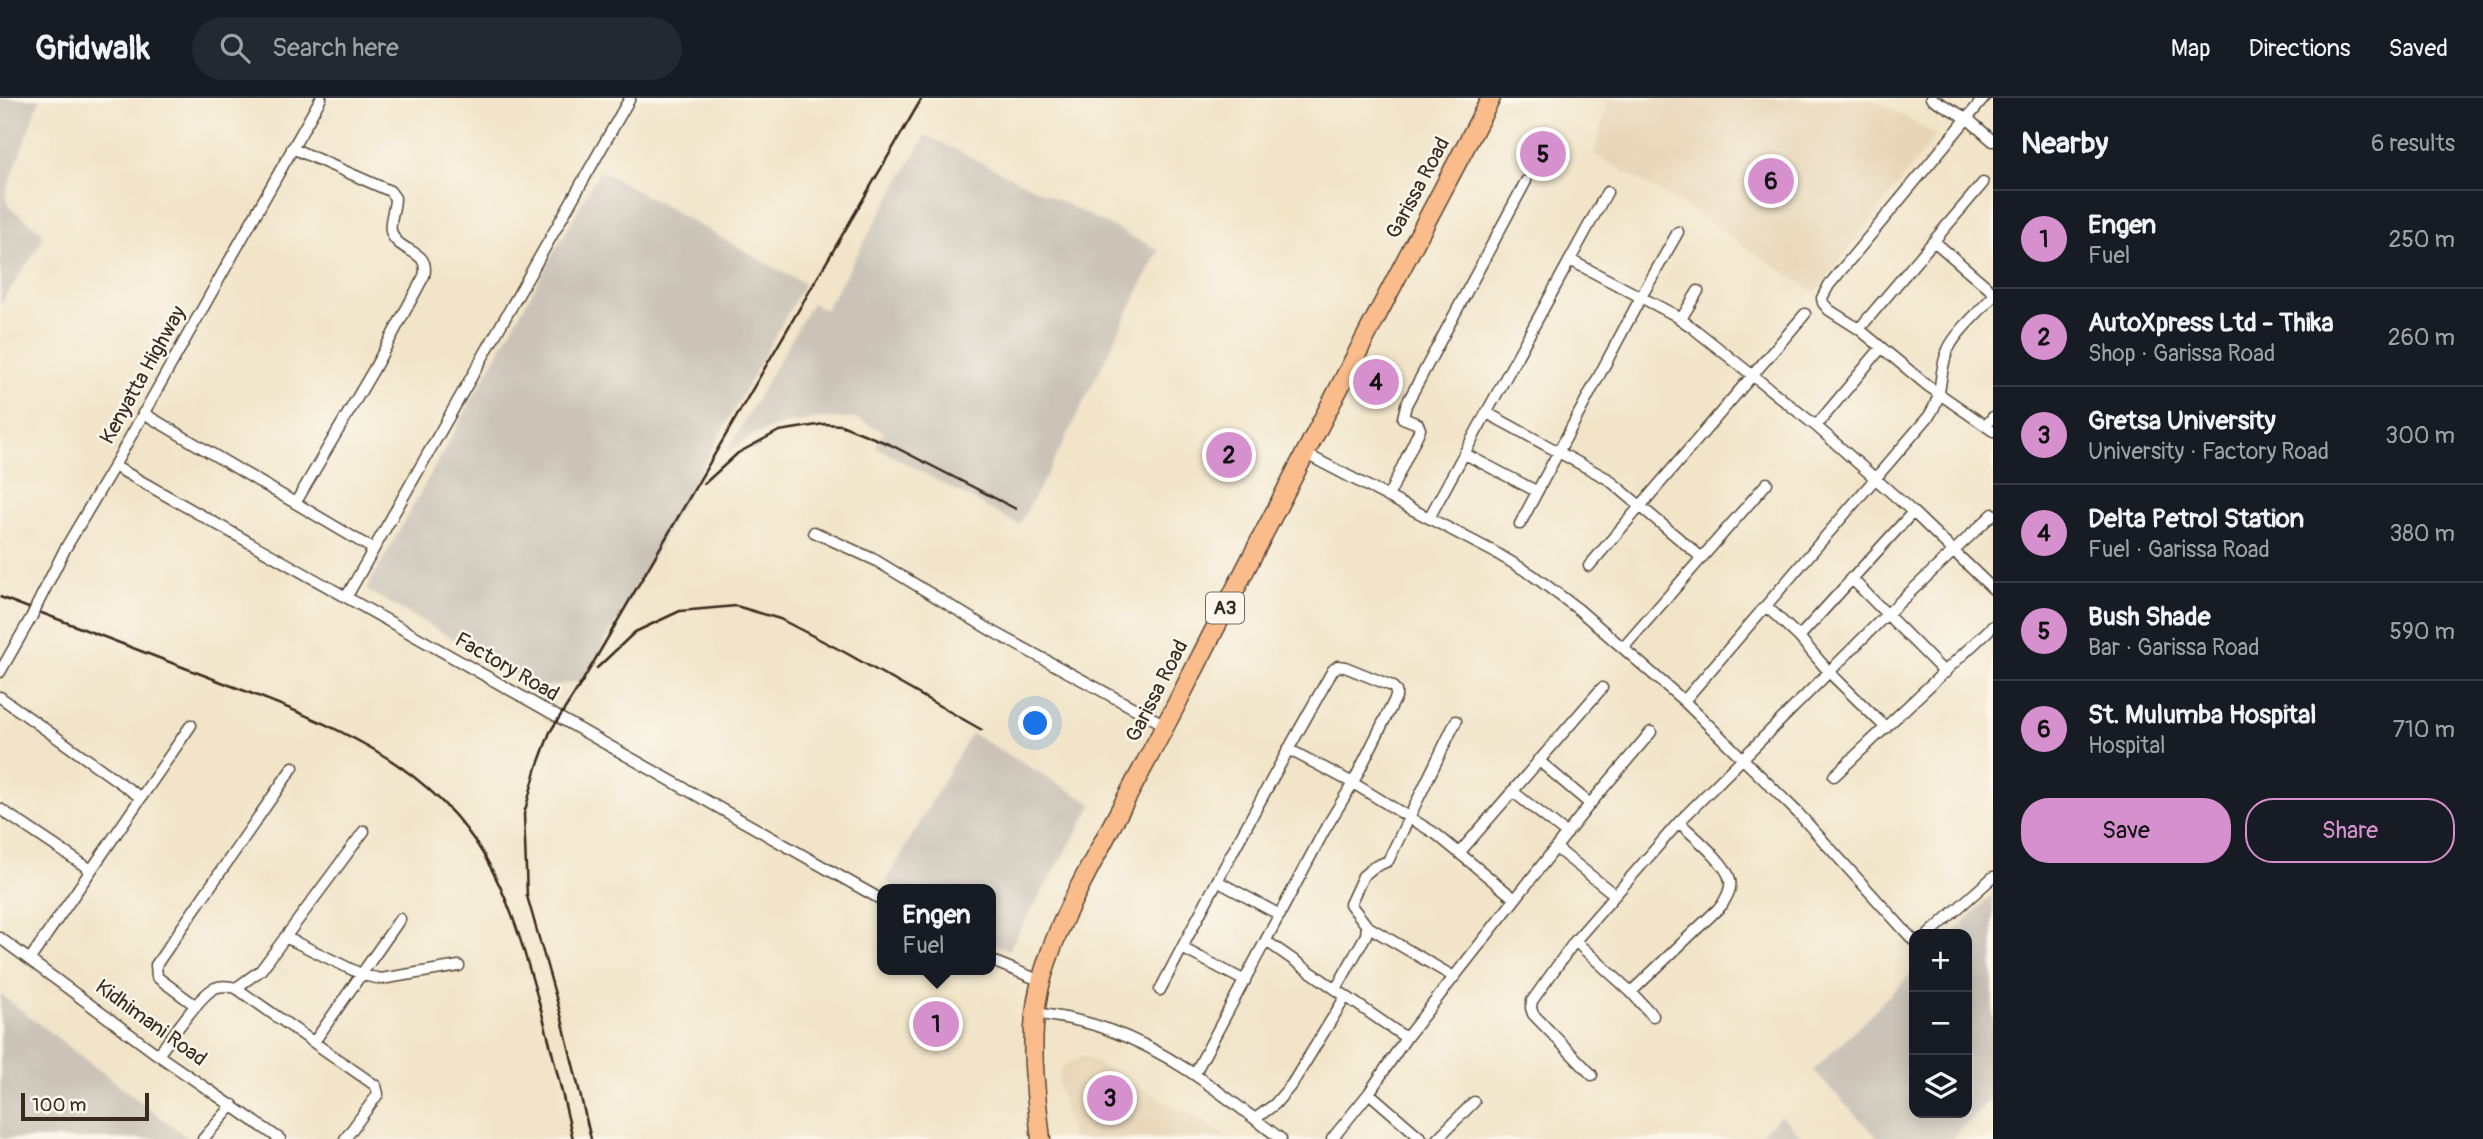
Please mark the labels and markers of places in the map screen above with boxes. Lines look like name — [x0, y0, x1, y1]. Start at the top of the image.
pin: 5 — [1520, 128, 1566, 180]
pin: 6 — [1748, 155, 1794, 207]
pin: 4 — [1353, 356, 1399, 408]
pin: 2 — [1206, 429, 1252, 481]
pin: 1 — [913, 998, 959, 1050]
pin: 3 — [1087, 1072, 1133, 1124]

